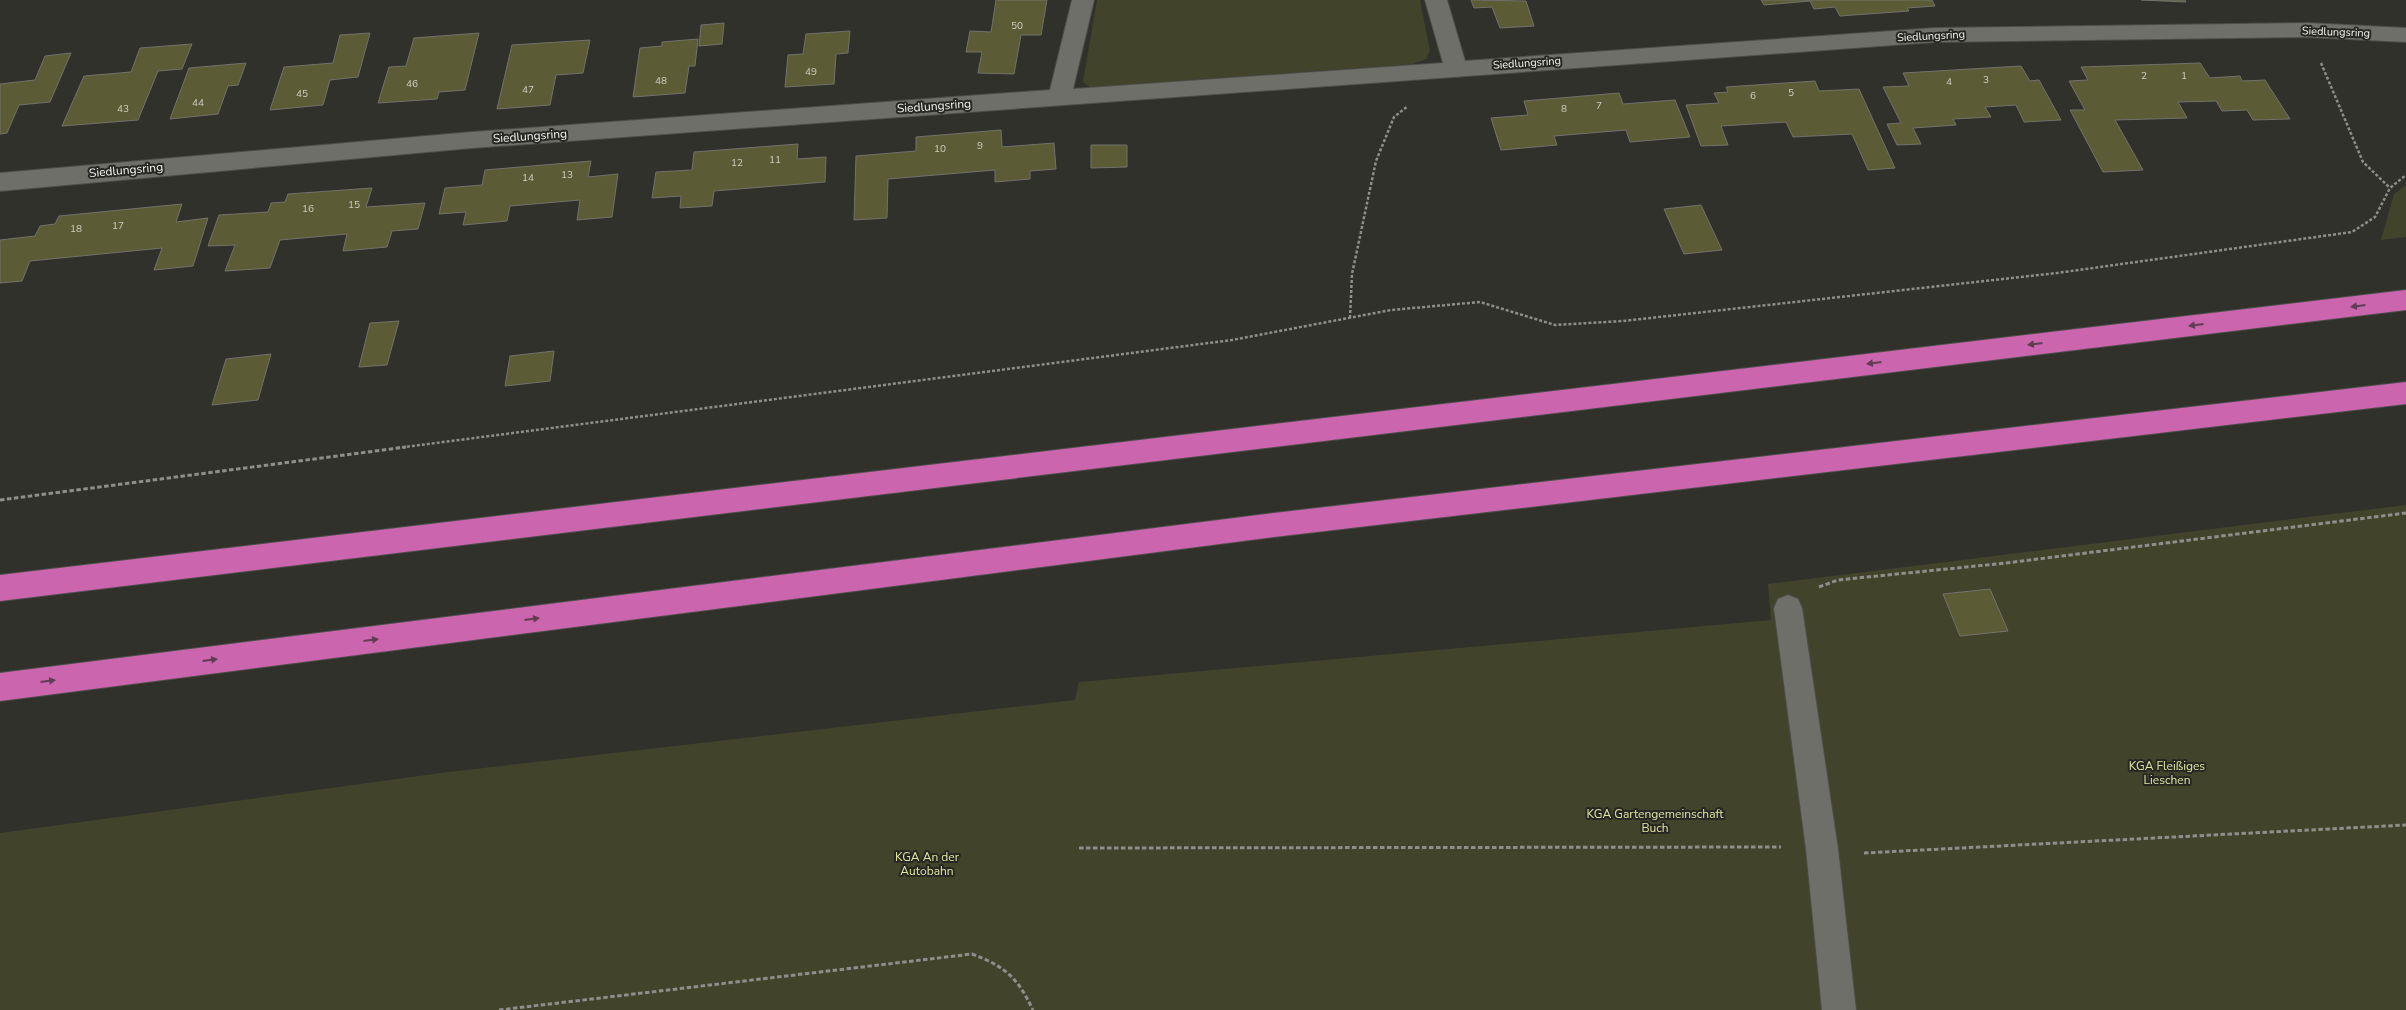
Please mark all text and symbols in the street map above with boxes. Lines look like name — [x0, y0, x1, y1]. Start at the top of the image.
house number: 50 — [1011, 19, 1023, 33]
street label: Siedlungsring — [2302, 23, 2370, 41]
street label: Siedlungsring — [1897, 27, 1965, 45]
street label: Siedlungsring — [1492, 53, 1562, 73]
house number: 49 — [805, 65, 817, 79]
house number: 2 — [2141, 69, 2147, 83]
house number: 1 — [2181, 69, 2187, 83]
house number: 3 — [1983, 73, 1989, 87]
house number: 48 — [655, 74, 667, 88]
house number: 4 — [1946, 75, 1952, 89]
house number: 46 — [406, 77, 418, 91]
house number: 47 — [522, 83, 534, 97]
house number: 5 — [1788, 86, 1794, 100]
house number: 45 — [296, 87, 308, 101]
house number: 6 — [1750, 89, 1756, 103]
street label: Siedlungsring — [896, 95, 972, 117]
house number: 44 — [192, 96, 204, 110]
house number: 7 — [1596, 99, 1602, 113]
house number: 43 — [117, 102, 129, 116]
house number: 8 — [1561, 102, 1567, 116]
street label: Siedlungsring — [492, 125, 568, 147]
house number: 9 — [977, 139, 983, 153]
house number: 10 — [934, 142, 946, 156]
house number: 11 — [769, 153, 781, 167]
house number: 12 — [731, 156, 743, 170]
street label: Siedlungsring — [88, 159, 164, 181]
house number: 13 — [561, 168, 573, 182]
house number: 14 — [522, 171, 534, 185]
house number: 15 — [348, 198, 360, 212]
house number: 16 — [302, 202, 314, 216]
house number: 17 — [112, 219, 124, 233]
house number: 18 — [70, 222, 82, 236]
one-way arrow — [2349, 302, 2365, 310]
one-way arrow — [2188, 321, 2204, 329]
one-way arrow — [2027, 340, 2043, 348]
one-way arrow — [1865, 360, 1881, 368]
one-way arrow — [524, 615, 540, 623]
one-way arrow — [363, 636, 379, 644]
one-way arrow — [202, 656, 218, 664]
one-way arrow — [41, 677, 57, 685]
park label: KGA Fleißiges Lieschen — [2129, 758, 2205, 788]
park label: KGA Gartengemeinschaft Buch — [1587, 806, 1724, 836]
park label: KGA An der Autobahn — [895, 849, 960, 879]

